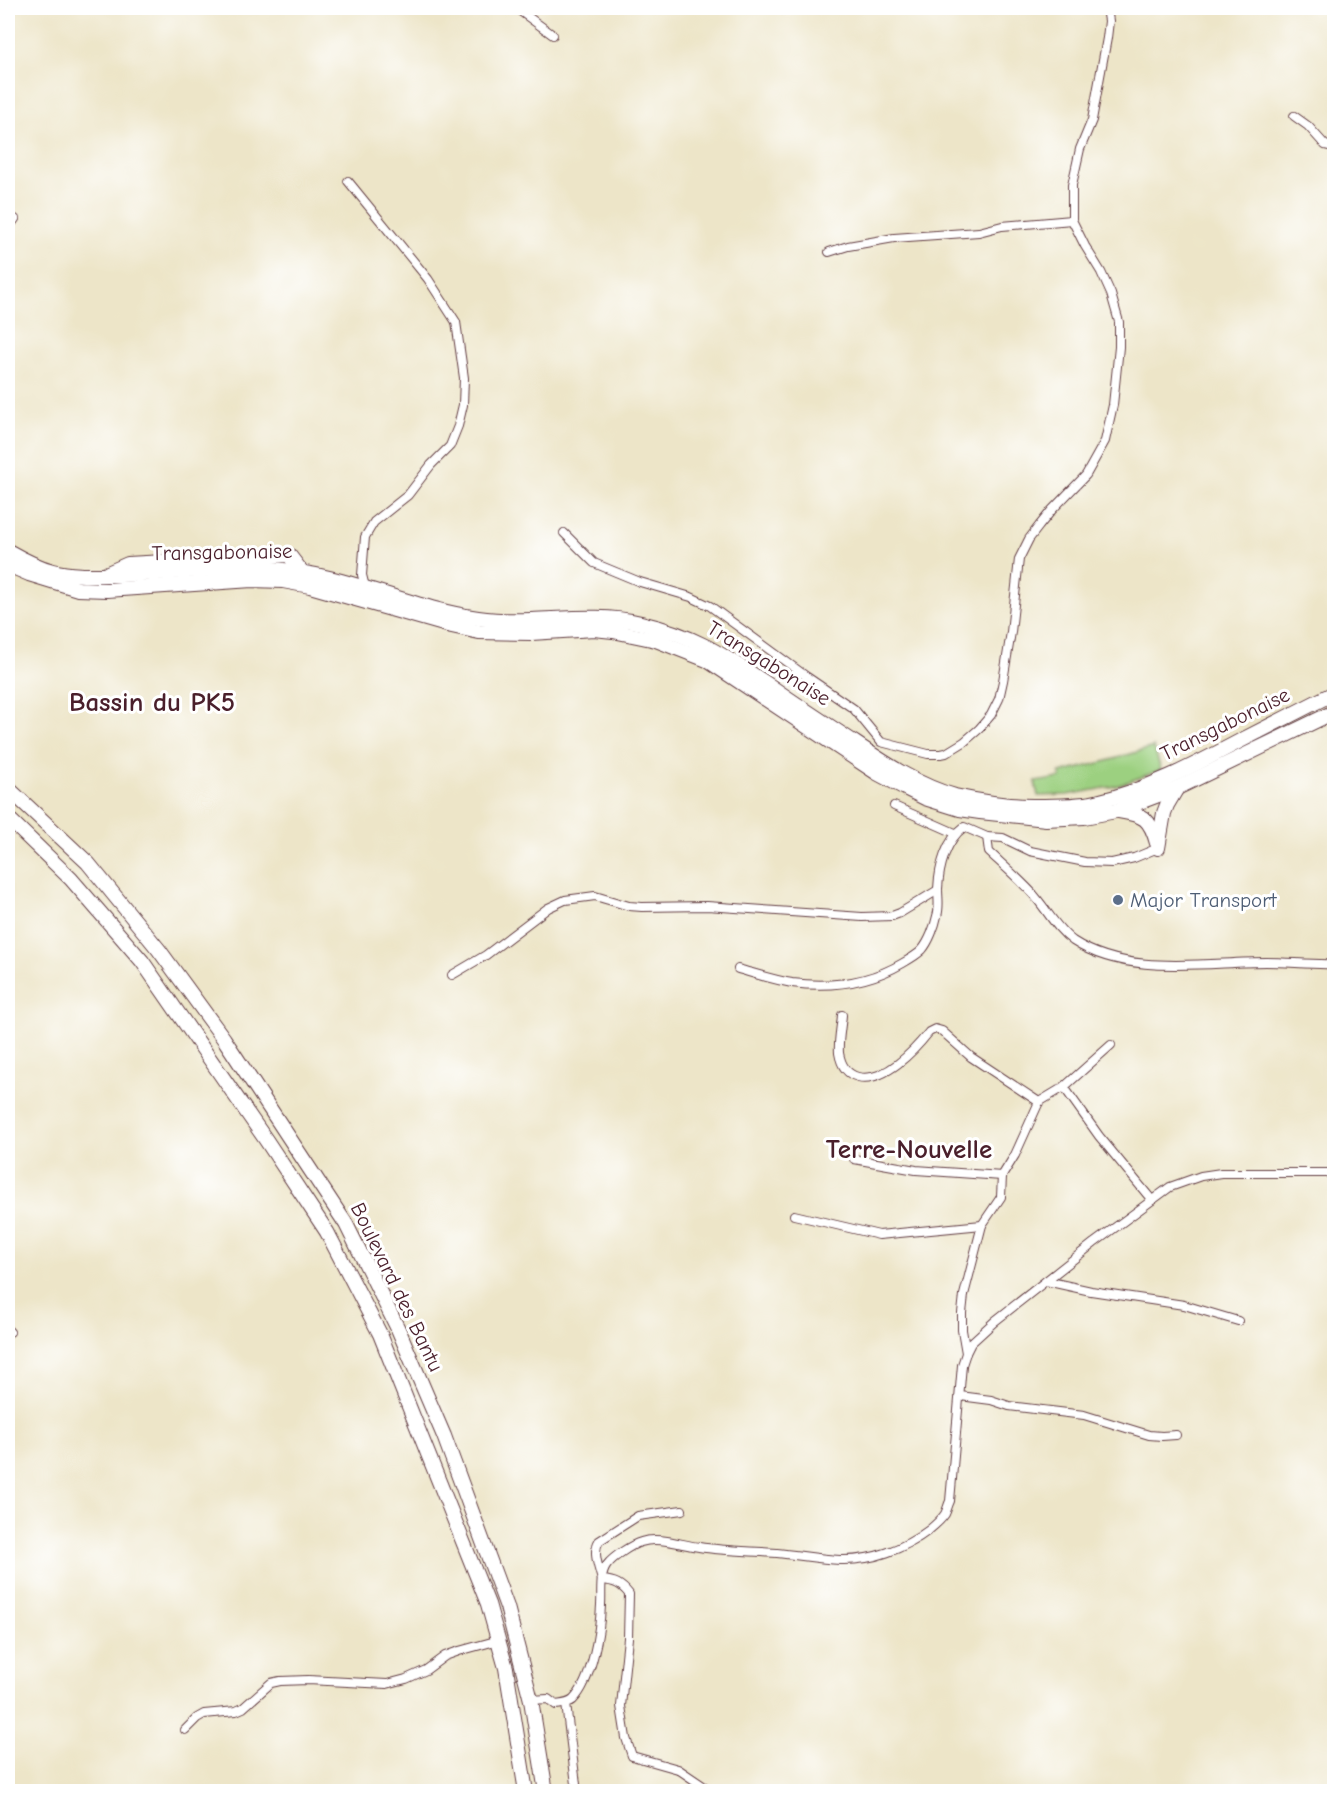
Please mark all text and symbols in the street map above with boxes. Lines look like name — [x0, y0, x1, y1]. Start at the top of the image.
street label: Transgabonaise — [151, 539, 293, 565]
street label: Transgabonaise — [703, 616, 835, 710]
street label: Transgabonaise — [1156, 682, 1294, 766]
district label: Bassin du PK5 — [69, 687, 235, 718]
place label: Major Transport — [1130, 888, 1278, 912]
marker: Major Transport — [1111, 893, 1125, 907]
district label: Terre-Nouvelle — [826, 1134, 992, 1165]
street label: Boulevard des Bantu — [346, 1199, 448, 1375]

